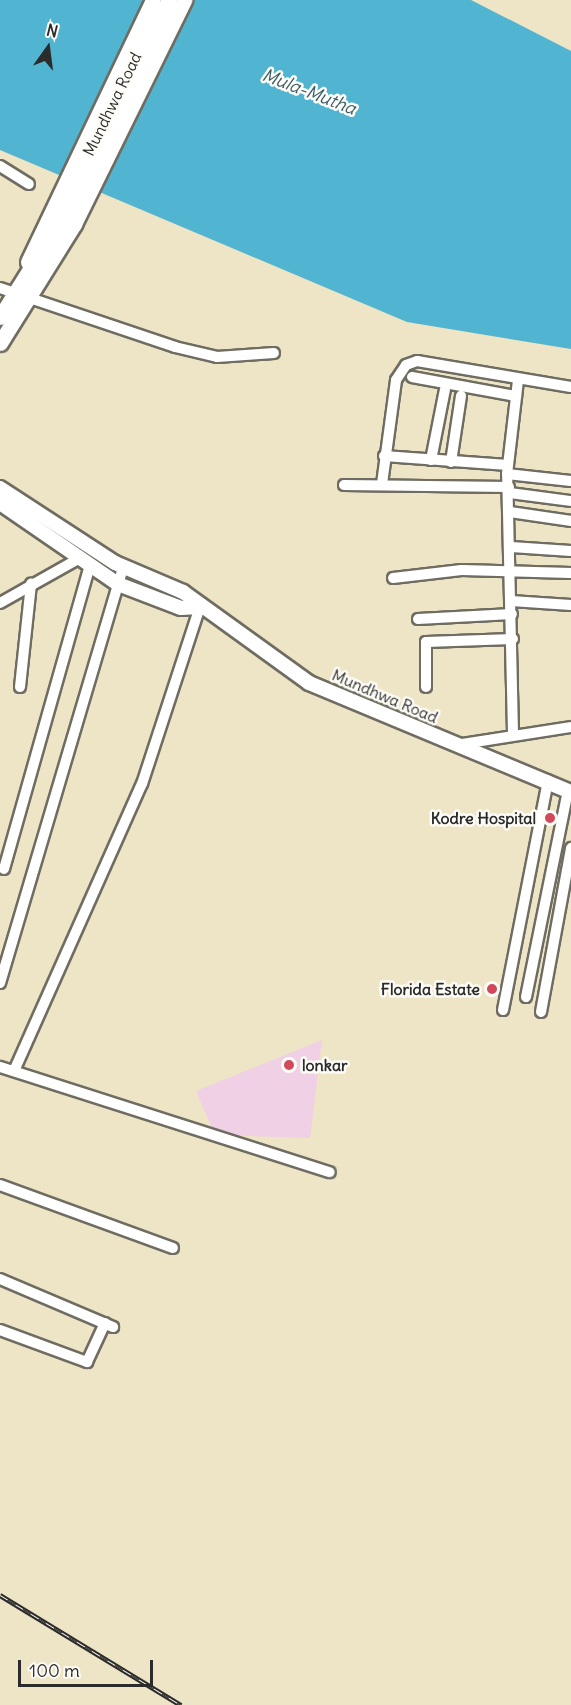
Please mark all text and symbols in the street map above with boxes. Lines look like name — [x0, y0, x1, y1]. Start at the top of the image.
north arrow — [18, 18, 78, 78]
text: N — [45, 19, 60, 42]
street label: Mundhwa Road — [79, 49, 145, 159]
water label: Mula-Mutha — [259, 64, 359, 120]
street label: Mundhwa Road — [329, 665, 441, 727]
place label: Kodre Hospital — [431, 808, 536, 828]
marker: Kodre Hospital — [541, 809, 559, 827]
place label: Florida Estate — [381, 979, 480, 999]
marker: Florida Estate — [485, 982, 499, 996]
place label: lonkar — [302, 1055, 348, 1075]
marker: lonkar — [280, 1056, 298, 1074]
scale bar — [21, 1648, 156, 1686]
text: 100 m — [29, 1659, 80, 1682]

